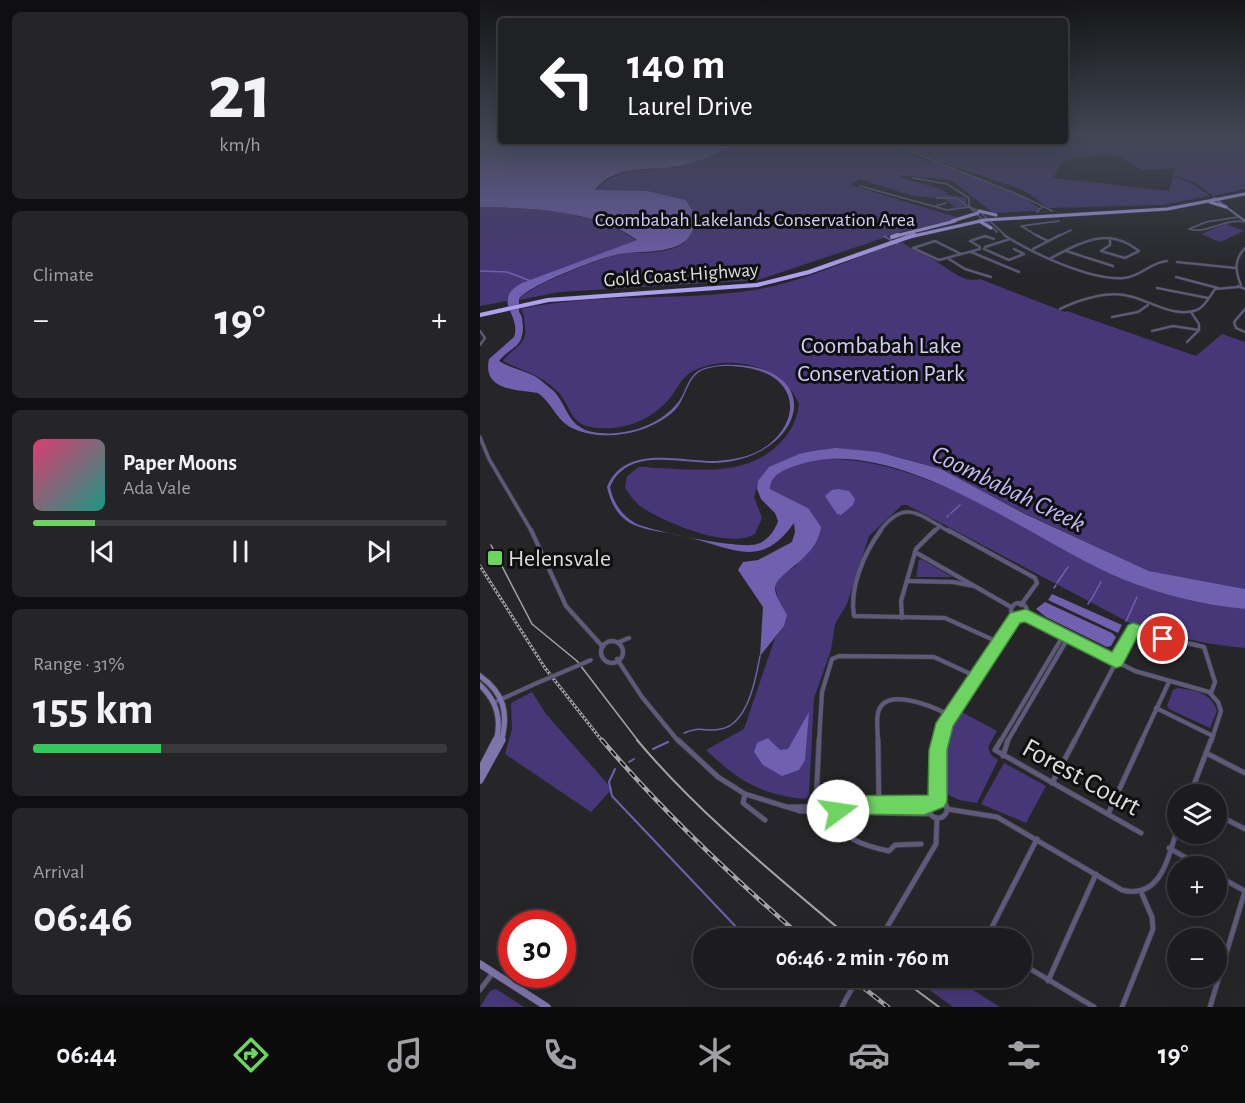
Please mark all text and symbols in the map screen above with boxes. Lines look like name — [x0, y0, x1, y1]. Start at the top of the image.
icon: left — [528, 42, 606, 120]
text: 140 m — [627, 44, 725, 86]
text: 21 — [208, 55, 272, 133]
text: Laurel Drive — [627, 93, 753, 120]
text: km/h — [219, 135, 261, 155]
park label: Coombabah Lakelands Conservation Area — [595, 210, 915, 230]
street label: Gold Coast Highway — [603, 260, 760, 290]
text: Climate — [33, 265, 94, 285]
text: 19° — [214, 298, 266, 343]
text: − — [33, 304, 49, 337]
text: + — [431, 304, 447, 337]
park label: Coombabah Lake Conservation Park — [797, 334, 965, 386]
water label: Coombabah Creek — [928, 441, 1089, 537]
text: Paper Moons — [123, 452, 237, 474]
text: Ada Vale — [123, 478, 191, 498]
icon: previous — [86, 535, 119, 568]
icon: pause — [224, 535, 257, 568]
icon: next — [362, 535, 395, 568]
place label: Helensvale — [508, 547, 611, 571]
marker: Helensvale — [486, 549, 504, 567]
pin — [1137, 613, 1188, 664]
icon: arrive — [1146, 622, 1179, 655]
text: Range · 31% — [33, 654, 125, 674]
text: 155 km — [33, 687, 153, 732]
street label: Forest Court — [1017, 734, 1145, 822]
position arrow — [806, 779, 870, 843]
map controls — [1167, 784, 1227, 988]
button: layers — [1167, 784, 1227, 844]
button: + — [1167, 856, 1227, 916]
text: Arrival — [33, 862, 84, 882]
text: 06:46 — [33, 895, 133, 940]
speed limit sign: 30 — [498, 910, 576, 988]
button: − — [1167, 928, 1227, 988]
text: 06:46 · 2 min · 760 m — [776, 947, 949, 969]
icon: directions — [230, 1034, 272, 1076]
icon: music — [384, 1034, 426, 1076]
icon: phone — [539, 1034, 581, 1076]
icon: climate — [694, 1034, 736, 1076]
icon: car — [848, 1034, 890, 1076]
icon: filters — [1003, 1034, 1045, 1076]
text: 06:44 — [56, 1041, 117, 1068]
text: 19° — [1158, 1041, 1189, 1068]

